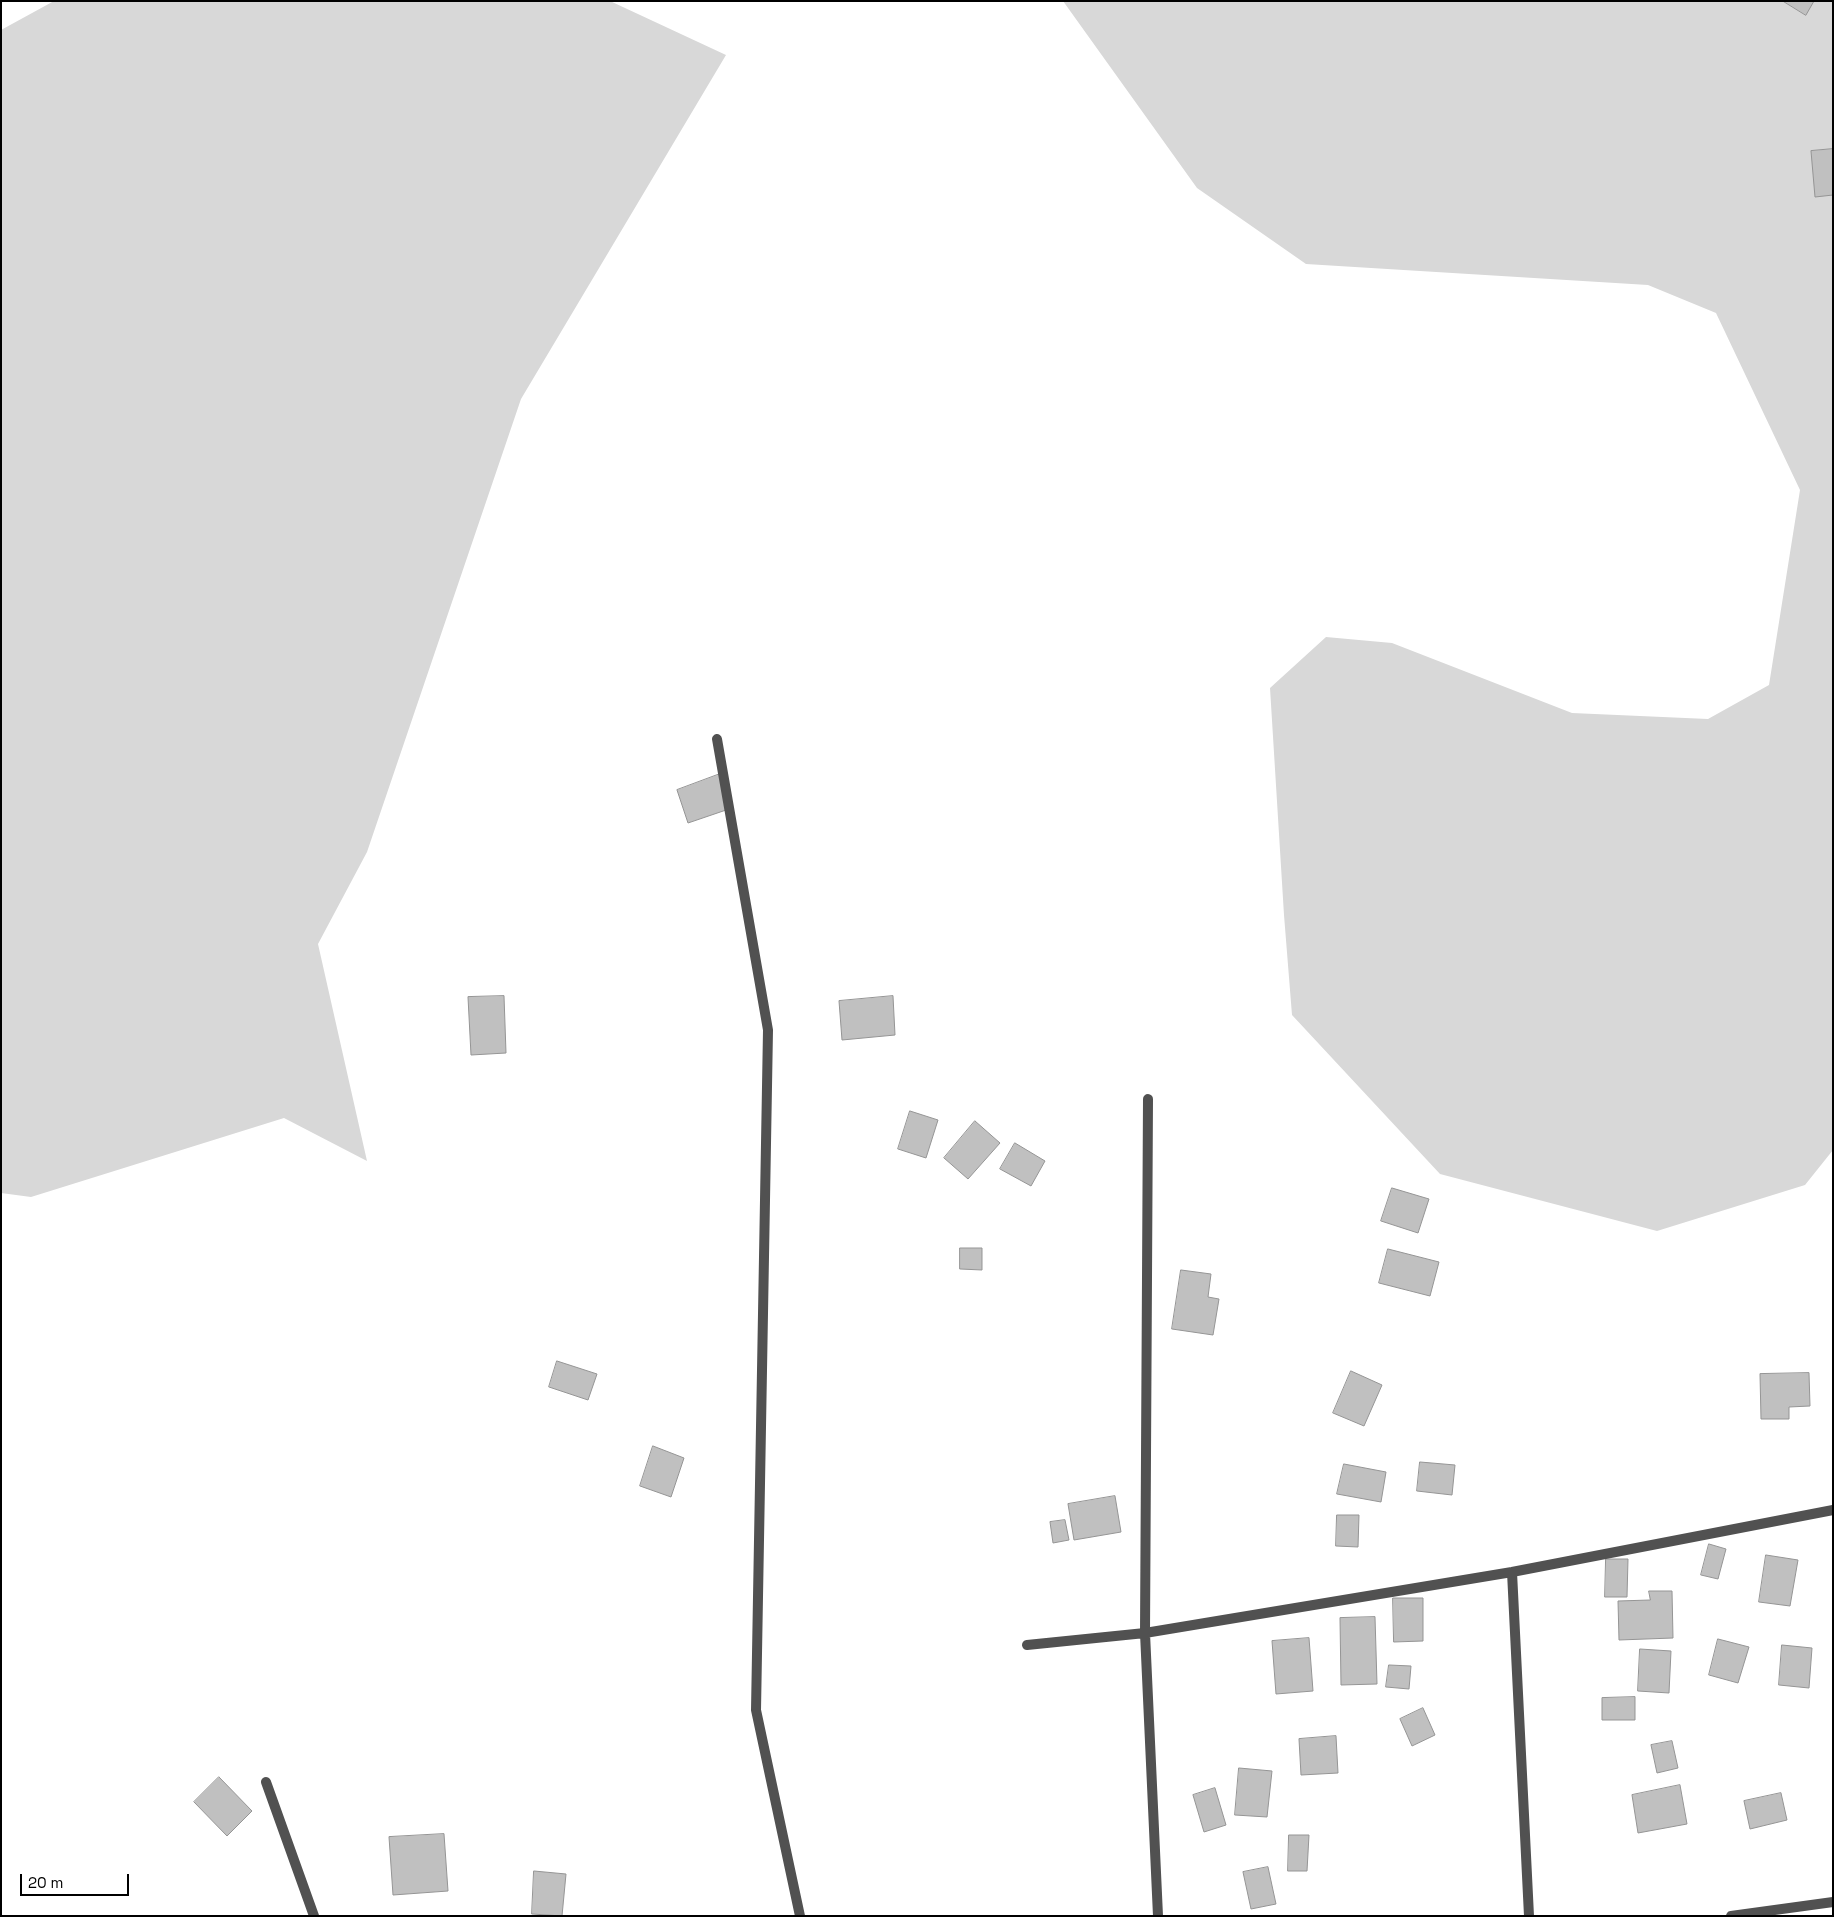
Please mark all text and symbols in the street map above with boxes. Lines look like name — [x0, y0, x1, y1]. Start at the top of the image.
scale bar — [22, 1864, 131, 1896]
text: 20 m — [28, 1873, 63, 1892]

